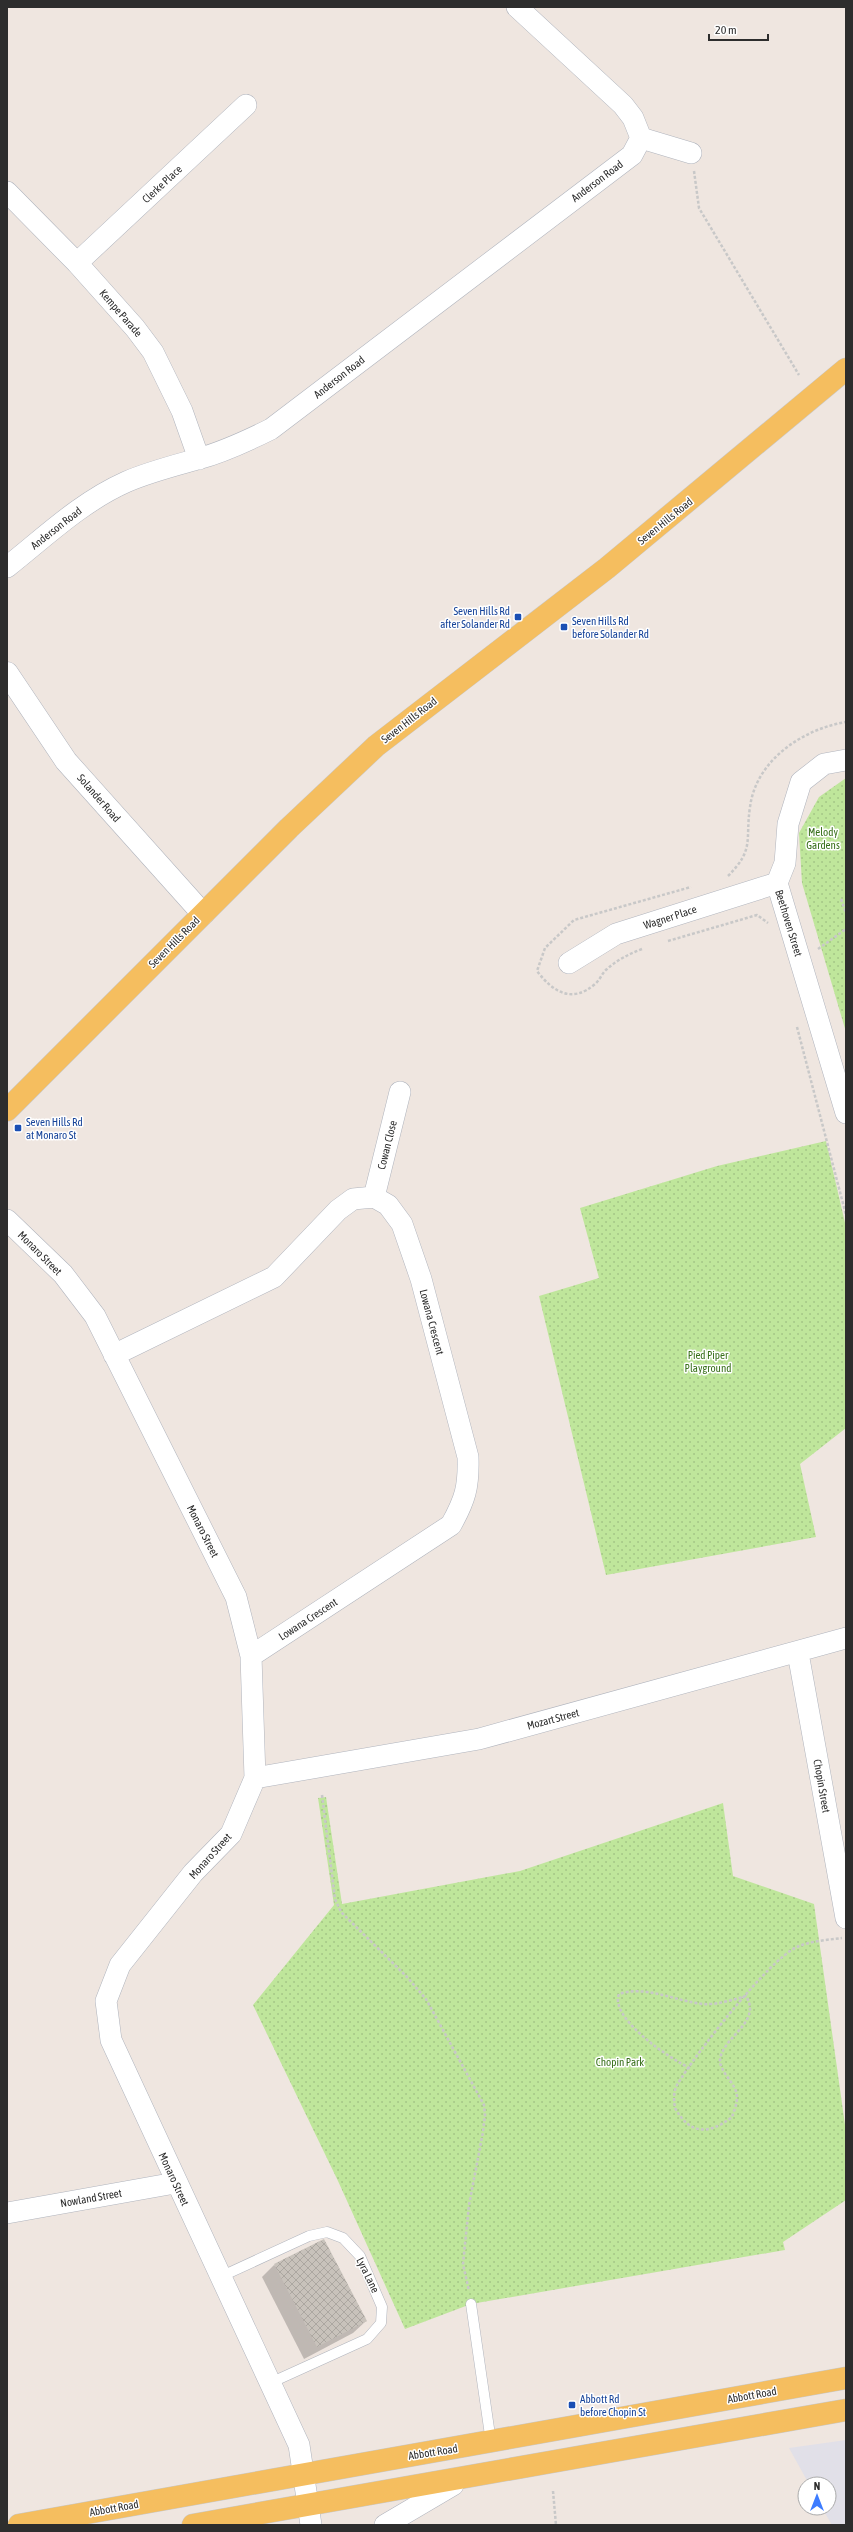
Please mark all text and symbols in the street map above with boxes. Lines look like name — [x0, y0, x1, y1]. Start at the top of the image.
scale bar — [709, 16, 768, 42]
text: 20 m — [715, 23, 737, 37]
street label: Anderson Road — [569, 158, 625, 204]
street label: Clerke Place — [140, 163, 184, 205]
street label: Kempe Parade — [97, 287, 145, 339]
street label: Anderson Road — [311, 353, 367, 401]
street label: Seven Hills Road — [635, 495, 695, 547]
street label: Anderson Road — [28, 504, 84, 552]
place label: Seven Hills Rd after Solander Rd — [440, 605, 510, 630]
marker: Seven Hills Rd after Solander Rd — [513, 612, 523, 622]
place label: Seven Hills Rd before Solander Rd — [572, 615, 649, 640]
marker: Seven Hills Rd before Solander Rd — [559, 622, 569, 632]
street label: Seven Hills Road — [379, 695, 439, 745]
street label: Solander Road — [75, 772, 123, 824]
park label: Melody Gardens — [806, 826, 840, 851]
street label: Beethoven Street — [773, 888, 805, 958]
street label: Wagner Place — [642, 903, 698, 931]
street label: Seven Hills Road — [146, 914, 202, 970]
place label: Seven Hills Rd at Monaro St — [26, 1116, 83, 1141]
street label: Cowan Close — [375, 1119, 399, 1171]
marker: Seven Hills Rd at Monaro St — [13, 1123, 23, 1133]
street label: Monaro Street — [16, 1229, 64, 1277]
street label: Lowana Crescent — [417, 1288, 447, 1356]
park label: Pied Piper Playground — [685, 1349, 731, 1374]
street label: Monaro Street — [185, 1503, 221, 1559]
street label: Lowana Crescent — [276, 1596, 340, 1642]
street label: Mozart Street — [526, 1706, 580, 1732]
street label: Chopin Street — [811, 1758, 833, 1814]
street label: Monaro Street — [186, 1831, 234, 1881]
park label: Chopin Park — [596, 2056, 644, 2068]
street label: Monaro Street — [157, 2151, 191, 2207]
street label: Nowland Street — [59, 2187, 123, 2209]
street label: Lyra Lane — [354, 2255, 382, 2295]
street label: Abbott Road — [726, 2385, 778, 2405]
place label: Abbott Rd before Chopin St — [580, 2393, 646, 2418]
marker: Abbott Rd before Chopin St — [567, 2400, 577, 2410]
street label: Abbott Road — [407, 2442, 459, 2462]
north arrow — [797, 2476, 837, 2516]
text: N — [814, 2480, 820, 2492]
street label: Abbott Road — [88, 2498, 140, 2518]

